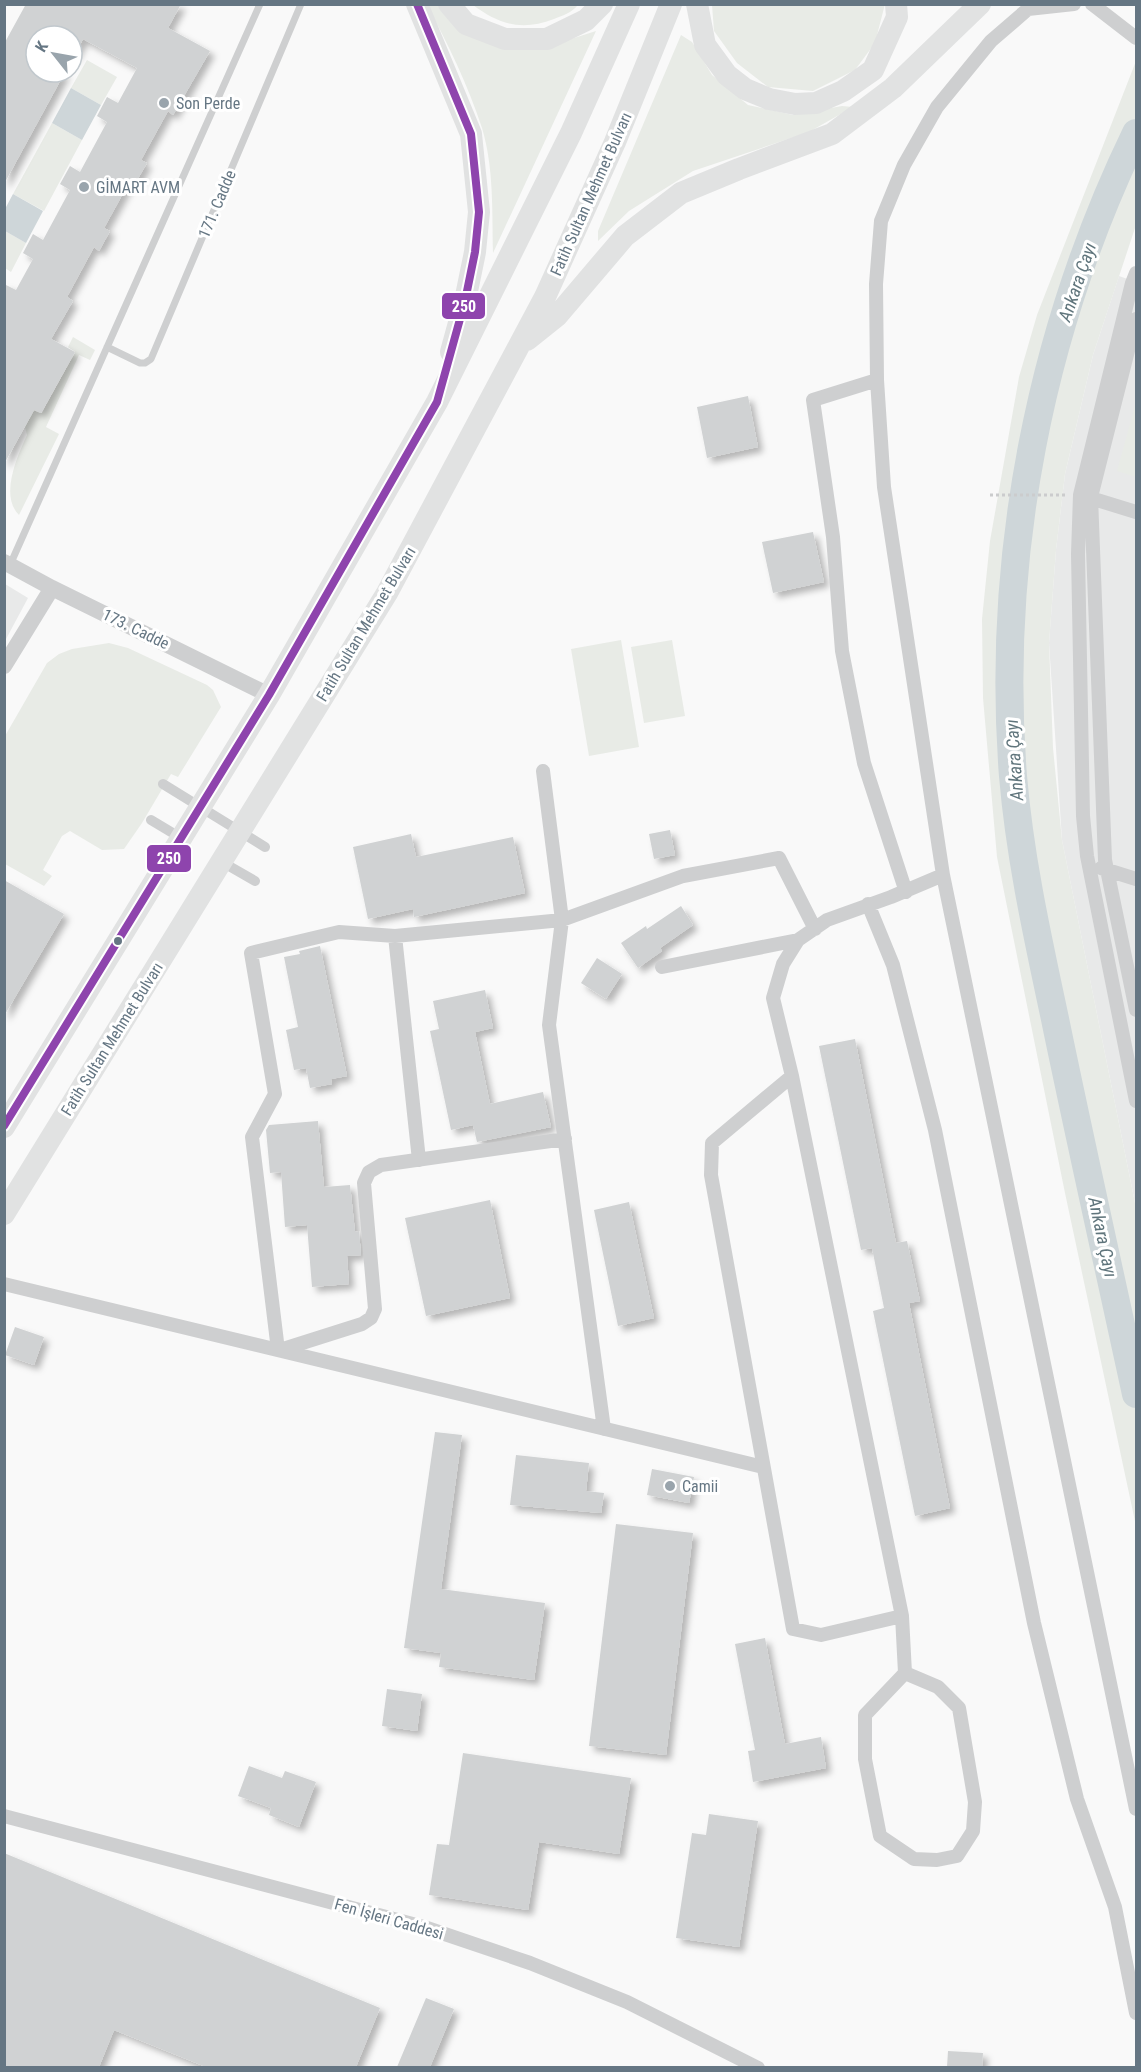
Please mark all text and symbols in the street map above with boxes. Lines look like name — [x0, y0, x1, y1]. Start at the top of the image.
north arrow — [24, 24, 84, 84]
text: K — [31, 38, 52, 55]
place label: Son Perde — [176, 94, 240, 113]
marker: Son Perde — [157, 96, 171, 110]
street label: Fatih Sultan Mehmet Bulvarı — [546, 109, 636, 279]
street label: 171. Cadde — [194, 167, 240, 241]
place label: GİMART AVM — [96, 178, 180, 197]
marker: GİMART AVM — [77, 180, 91, 194]
water label: Ankara Çayı — [1053, 240, 1100, 325]
line badge: 250 — [441, 292, 486, 320]
text: 250 — [452, 297, 476, 316]
street label: Fatih Sultan Mehmet Bulvarı — [312, 543, 420, 705]
street label: 173. Cadde — [100, 605, 172, 653]
water label: Ankara Çayı — [1001, 719, 1027, 802]
line badge: 250 — [146, 844, 192, 873]
text: 250 — [157, 849, 181, 868]
unlabelled marker — [112, 935, 124, 947]
street label: Fatih Sultan Mehmet Bulvarı — [57, 959, 167, 1119]
water label: Ankara Çayı — [1084, 1194, 1122, 1279]
place label: Camii — [682, 1477, 718, 1496]
marker: Camii — [663, 1479, 677, 1493]
street label: Fen İşleri Caddesi — [332, 1894, 446, 1944]

